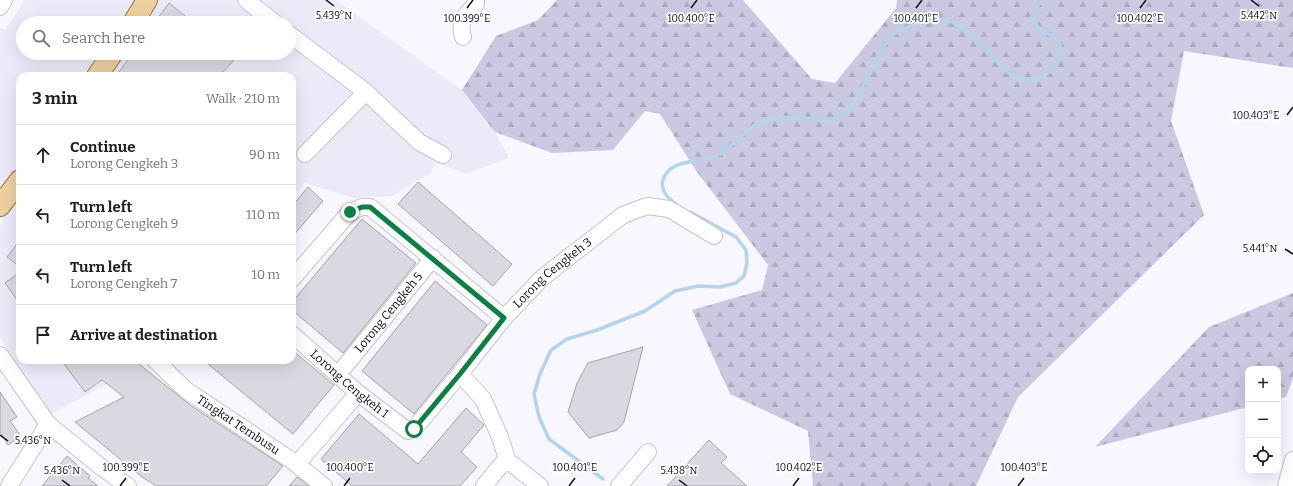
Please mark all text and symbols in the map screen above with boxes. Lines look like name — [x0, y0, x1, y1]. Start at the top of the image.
text: 5.439°N — [316, 10, 352, 22]
text: 5.442°N — [1241, 10, 1277, 22]
text: 100.399°E — [444, 13, 490, 25]
text: 100.400°E — [667, 13, 715, 25]
text: 100.401°E — [894, 13, 938, 25]
text: 100.402°E — [1117, 13, 1163, 25]
search box — [16, 16, 296, 60]
icon: search — [30, 27, 52, 49]
text: Search here — [62, 29, 145, 47]
text: 3 min — [32, 88, 77, 109]
text: Walk · 210 m — [206, 91, 280, 106]
text: 100.403°E — [1233, 110, 1279, 122]
text: Continue — [70, 138, 136, 156]
icon: ahead — [32, 144, 54, 166]
text: 90 m — [249, 147, 280, 162]
text: Lorong Cengkeh 3 — [70, 156, 178, 171]
text: Turn left — [70, 198, 132, 216]
route end — [341, 203, 359, 221]
icon: left — [32, 204, 54, 226]
text: 110 m — [246, 207, 280, 222]
text: Lorong Cengkeh 9 — [70, 216, 178, 231]
street label: Lorong Cengkeh 3 — [510, 235, 595, 311]
text: 5.441°N — [1243, 243, 1277, 255]
text: Turn left — [70, 258, 132, 276]
icon: left — [32, 264, 54, 286]
text: 10 m — [251, 267, 280, 282]
street label: Lorong Cengkeh 5 — [352, 270, 425, 355]
text: Lorong Cengkeh 7 — [70, 276, 177, 291]
icon: arrive — [32, 324, 54, 346]
text: Arrive at destination — [70, 326, 217, 344]
street label: Lorong Cengkeh 1 — [307, 347, 391, 421]
map controls — [1245, 366, 1281, 474]
button: + — [1245, 366, 1281, 402]
street label: Tingkat Tembusu — [194, 392, 283, 458]
button: − — [1245, 402, 1281, 438]
route start — [405, 420, 423, 438]
text: 5.436°N — [15, 435, 51, 447]
button: locate — [1245, 438, 1281, 474]
text: 100.399°E — [103, 462, 149, 474]
text: 100.400°E — [326, 462, 374, 474]
text: 100.401°E — [553, 462, 597, 474]
text: 100.402°E — [776, 462, 822, 474]
text: 100.403°E — [1001, 462, 1047, 474]
text: 5.436°N — [44, 465, 80, 477]
text: 5.438°N — [661, 465, 698, 477]

